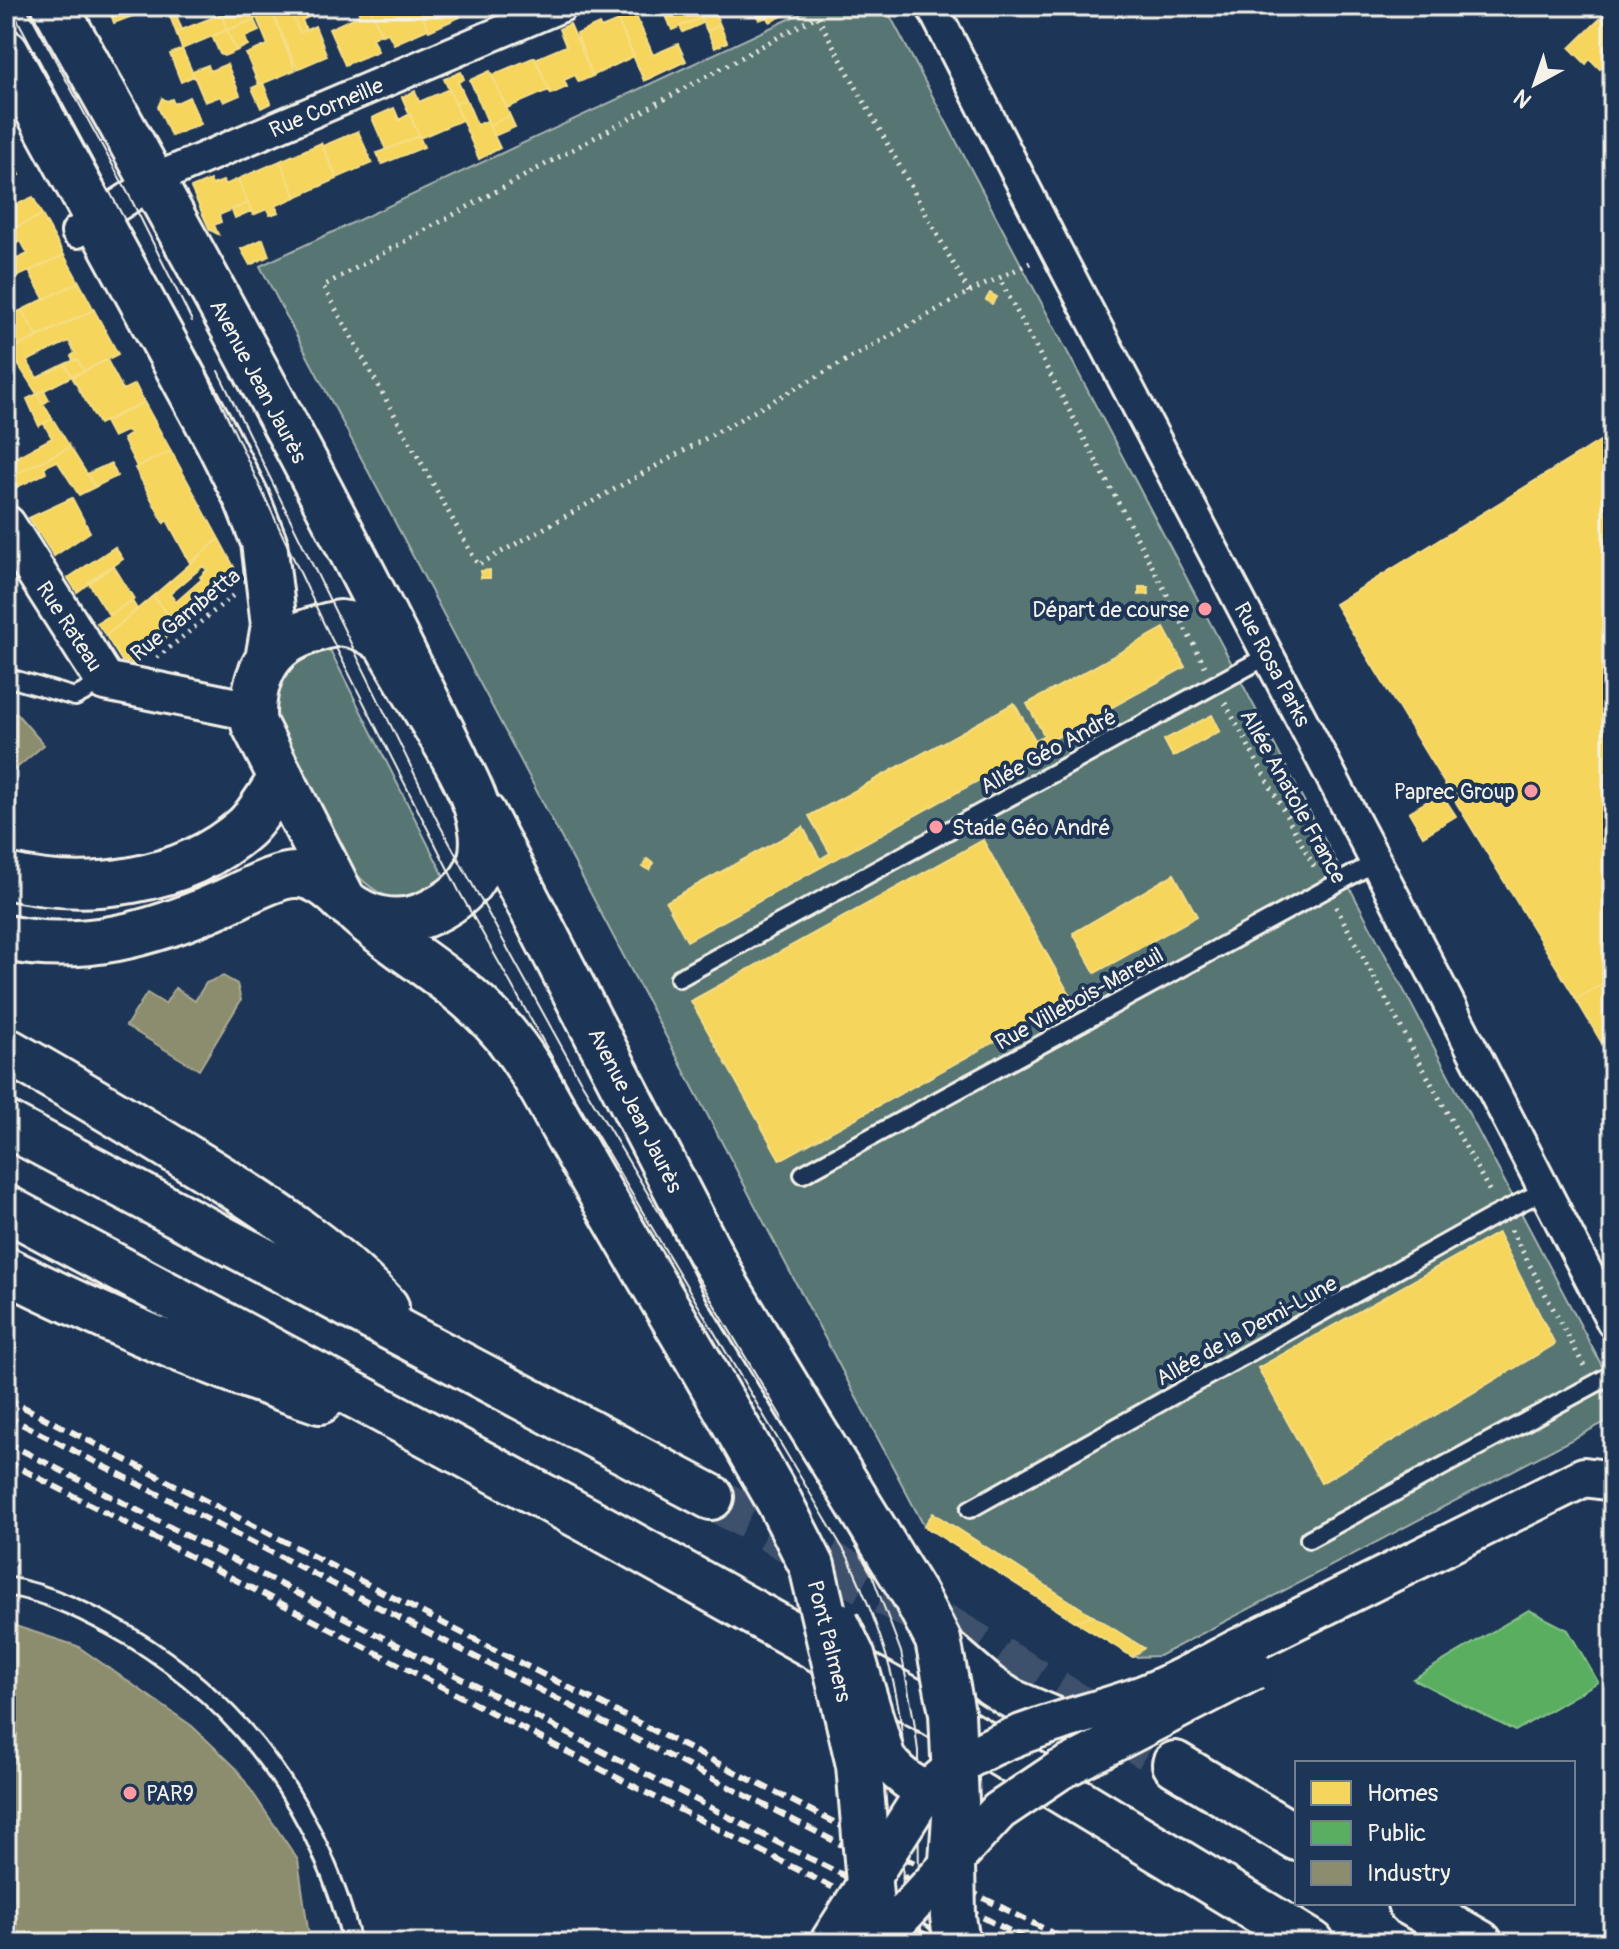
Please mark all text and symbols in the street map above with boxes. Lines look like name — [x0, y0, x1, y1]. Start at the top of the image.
north arrow — [1495, 44, 1575, 124]
street label: Rue Corneille — [265, 71, 388, 144]
text: N — [1508, 83, 1537, 114]
street label: Avenue Jean Jaurès — [203, 295, 313, 468]
street label: Rue Gambetta — [125, 562, 246, 668]
street label: Rue Rateau — [30, 576, 109, 677]
place label: Départ de course — [1032, 596, 1189, 624]
street label: Rue Rosa Parks — [1228, 597, 1317, 732]
marker: Départ de course — [1196, 600, 1214, 618]
street label: Allée Géo André — [975, 703, 1122, 801]
street label: Allée Anatole France — [1234, 704, 1353, 889]
place label: Paprec Group — [1394, 778, 1515, 806]
marker: Paprec Group — [1522, 782, 1540, 800]
place label: Stade Géo André — [952, 814, 1111, 842]
marker: Stade Géo André — [927, 818, 945, 836]
street label: Rue Villebois-Mareuil — [990, 941, 1169, 1057]
street label: Avenue Jean Jaurès — [581, 1023, 689, 1198]
street label: Allée de la Demi-Lune — [1151, 1269, 1342, 1392]
street label: Pont Palmers — [800, 1577, 858, 1705]
legend — [1295, 1761, 1575, 1905]
text: Homes — [1367, 1779, 1439, 1808]
place label: PAR9 — [146, 1780, 194, 1808]
marker: PAR9 — [121, 1784, 139, 1802]
text: Public — [1367, 1819, 1426, 1848]
text: Industry — [1367, 1859, 1450, 1888]

